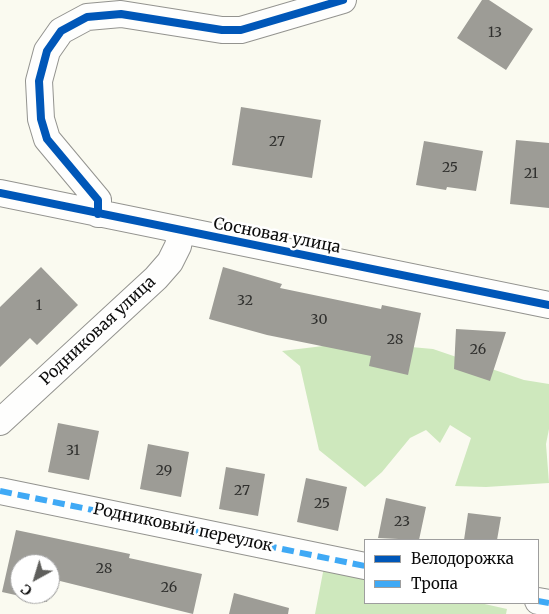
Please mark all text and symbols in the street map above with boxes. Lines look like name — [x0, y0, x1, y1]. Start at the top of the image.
house number: 13 — [488, 25, 502, 41]
house number: 27 — [269, 134, 285, 150]
house number: 25 — [442, 160, 458, 176]
house number: 21 — [524, 166, 538, 182]
street label: Сосновая улица — [212, 214, 342, 258]
street label: Родниковая улица — [36, 273, 160, 389]
house number: 32 — [237, 293, 253, 309]
house number: 1 — [36, 298, 42, 314]
house number: 30 — [311, 312, 327, 328]
house number: 28 — [387, 332, 403, 348]
house number: 26 — [470, 342, 486, 358]
house number: 31 — [66, 443, 80, 459]
house number: 29 — [156, 463, 172, 479]
house number: 27 — [234, 483, 250, 499]
house number: 25 — [314, 496, 330, 512]
street label: Родниковый переулок — [92, 500, 274, 556]
house number: 23 — [394, 514, 410, 530]
legend — [364, 539, 539, 604]
text: Велодорожка — [411, 549, 514, 568]
north arrow — [10, 554, 60, 604]
house number: 28 — [96, 561, 112, 577]
text: Тропа — [411, 574, 458, 593]
text: С — [17, 580, 35, 600]
house number: 26 — [161, 580, 177, 596]

